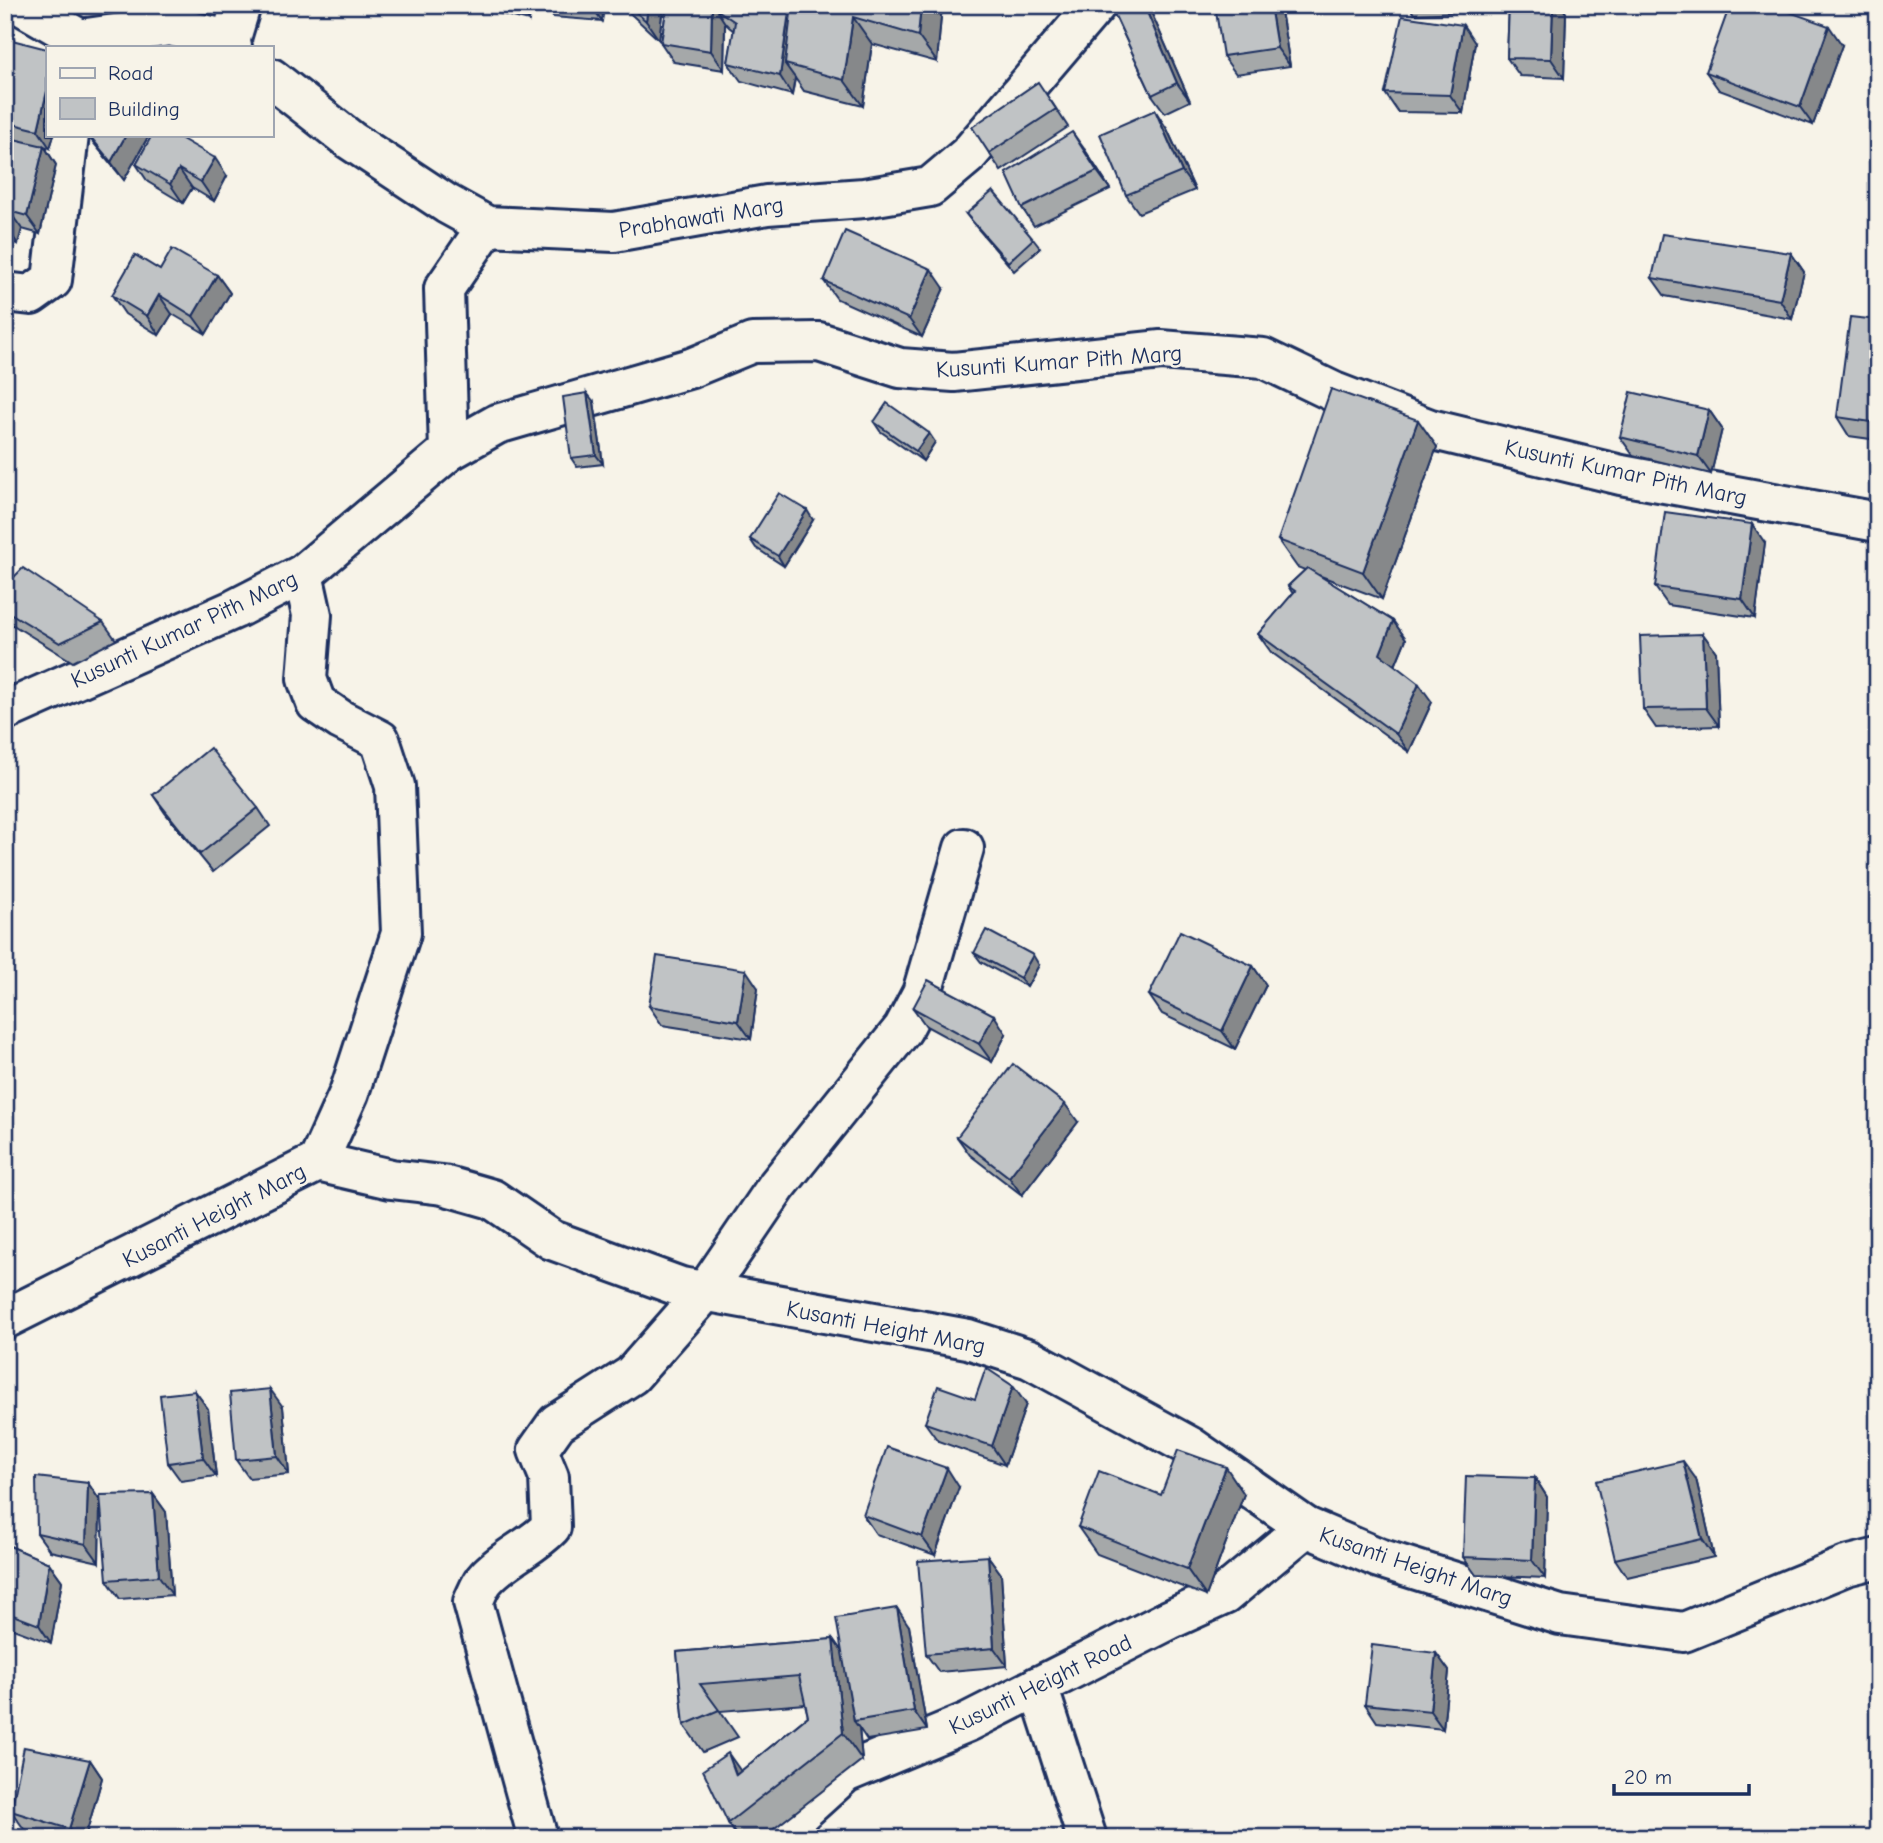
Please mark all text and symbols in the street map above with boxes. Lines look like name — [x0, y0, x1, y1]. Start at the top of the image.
legend — [46, 46, 273, 136]
text: Road — [108, 61, 153, 85]
text: Building — [108, 97, 180, 121]
street label: Prabhawati Marg — [617, 191, 785, 244]
street label: Kusunti Kumar Pith Marg — [935, 339, 1183, 384]
street label: Kusunti Kumar Pith Marg — [1502, 434, 1749, 511]
street label: Kusunti Kumar Pith Marg — [67, 565, 302, 694]
street label: Kusanti Height Marg — [118, 1158, 310, 1273]
street label: Kusanti Height Marg — [784, 1295, 988, 1360]
street label: Kusanti Height Marg — [1316, 1521, 1516, 1612]
street label: Kusunti Height Road — [944, 1628, 1136, 1740]
scale bar — [1614, 1752, 1748, 1796]
text: 20 m — [1624, 1765, 1672, 1789]

